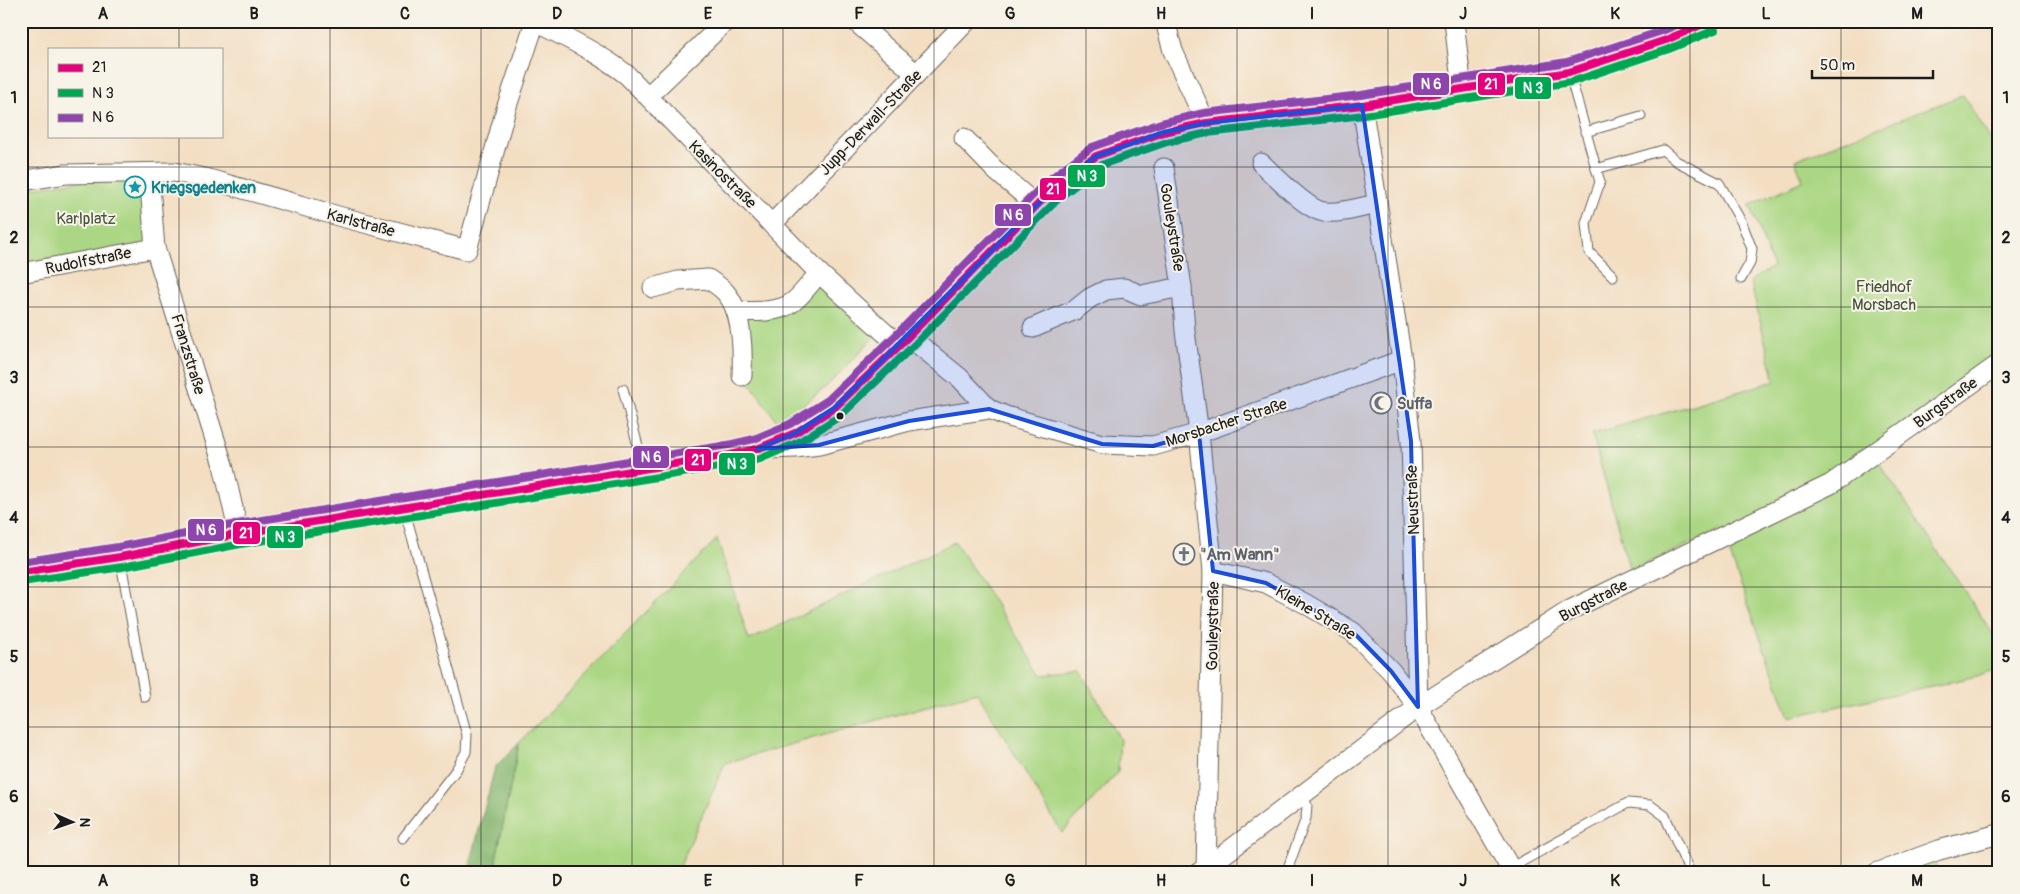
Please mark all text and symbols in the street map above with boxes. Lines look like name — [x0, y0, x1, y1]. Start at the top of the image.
text: A — [98, 4, 109, 24]
text: B — [249, 4, 259, 24]
text: C — [400, 4, 410, 24]
text: D — [552, 4, 562, 24]
text: E — [704, 4, 713, 24]
text: F — [854, 4, 864, 24]
text: G — [1005, 4, 1016, 24]
text: H — [1156, 4, 1166, 24]
text: I — [1310, 4, 1314, 24]
text: J — [1459, 4, 1467, 24]
text: K — [1610, 4, 1620, 24]
text: L — [1761, 4, 1771, 24]
text: M — [1911, 4, 1923, 24]
legend — [48, 48, 222, 138]
scale bar — [1812, 48, 1934, 80]
text: 50 m — [1820, 56, 1855, 75]
text: 21 — [92, 58, 106, 77]
street label: Jupp-Derwall-Straße — [815, 66, 926, 180]
line badge: N 6 — [1412, 72, 1450, 96]
line badge: 21 — [1477, 72, 1506, 96]
text: N 6 — [1421, 76, 1441, 93]
text: 21 — [1484, 76, 1498, 93]
line badge: N 3 — [1514, 76, 1552, 100]
text: N 3 — [1523, 80, 1543, 97]
text: N 3 — [92, 84, 114, 103]
text: 1 — [11, 88, 17, 108]
text: 1 — [2003, 88, 2009, 108]
text: N 6 — [92, 108, 114, 127]
street label: Kasinostraße — [684, 136, 761, 213]
line badge: N 3 — [1067, 164, 1106, 188]
text: N 3 — [1077, 168, 1097, 185]
place icon: Kriegsgedenken — [123, 175, 147, 199]
line badge: 21 — [1039, 177, 1067, 201]
place label: Kriegsgedenken — [151, 178, 256, 198]
text: 21 — [1046, 181, 1060, 198]
street label: Gouleystraße — [1155, 182, 1189, 273]
line badge: N 6 — [994, 203, 1032, 227]
street label: Karlstraße — [324, 204, 397, 242]
text: N 6 — [1003, 207, 1023, 224]
park label: Karlplatz — [56, 209, 116, 229]
text: 2 — [10, 228, 19, 248]
text: 2 — [2002, 228, 2011, 248]
street label: Rudolfstraße — [44, 243, 133, 279]
park label: Friedhof Morsbach — [1852, 277, 1916, 315]
street label: Franzstraße — [166, 312, 210, 397]
text: 3 — [10, 368, 19, 388]
text: 3 — [2002, 368, 2011, 388]
street label: Burgstraße — [1910, 373, 1982, 433]
mosque icon: Suffa — [1369, 391, 1393, 415]
street label: Morsbacher Straße — [1163, 394, 1290, 452]
place label: Suffa — [1397, 394, 1433, 414]
unlabelled marker — [835, 411, 845, 421]
line badge: N 6 — [632, 445, 670, 469]
line badge: 21 — [684, 448, 712, 472]
text: N 6 — [641, 449, 661, 466]
text: 21 — [691, 452, 705, 469]
line badge: N 3 — [718, 452, 756, 476]
text: N 3 — [727, 456, 747, 473]
street label: Neustraße — [1402, 464, 1424, 535]
text: 4 — [9, 508, 19, 528]
text: 4 — [2001, 508, 2011, 528]
line badge: N 6 — [187, 518, 225, 542]
line badge: 21 — [232, 521, 261, 545]
text: N 6 — [196, 522, 216, 539]
text: 21 — [239, 525, 253, 542]
line badge: N 3 — [266, 525, 304, 549]
text: N 3 — [275, 529, 295, 546]
church icon: "Am Wann" — [1172, 542, 1196, 566]
place label: "Am Wann" — [1200, 545, 1279, 565]
street label: Burgstraße — [1556, 575, 1631, 627]
street label: Gouleystraße — [1202, 581, 1224, 671]
street label: Kleine Straße — [1272, 581, 1359, 645]
text: 5 — [10, 647, 19, 667]
text: 5 — [2002, 647, 2011, 667]
text: 6 — [9, 787, 19, 807]
text: 6 — [2001, 787, 2011, 807]
north arrow — [48, 796, 98, 846]
text: N — [76, 817, 93, 827]
text: A — [98, 871, 109, 891]
text: B — [249, 871, 259, 891]
text: C — [400, 871, 410, 891]
text: D — [552, 871, 562, 891]
text: E — [704, 871, 713, 891]
text: F — [854, 871, 864, 891]
text: G — [1005, 871, 1016, 891]
text: H — [1156, 871, 1166, 891]
text: I — [1310, 871, 1314, 891]
text: J — [1459, 871, 1467, 891]
text: K — [1610, 871, 1620, 891]
text: L — [1761, 871, 1771, 891]
text: M — [1911, 871, 1923, 891]

